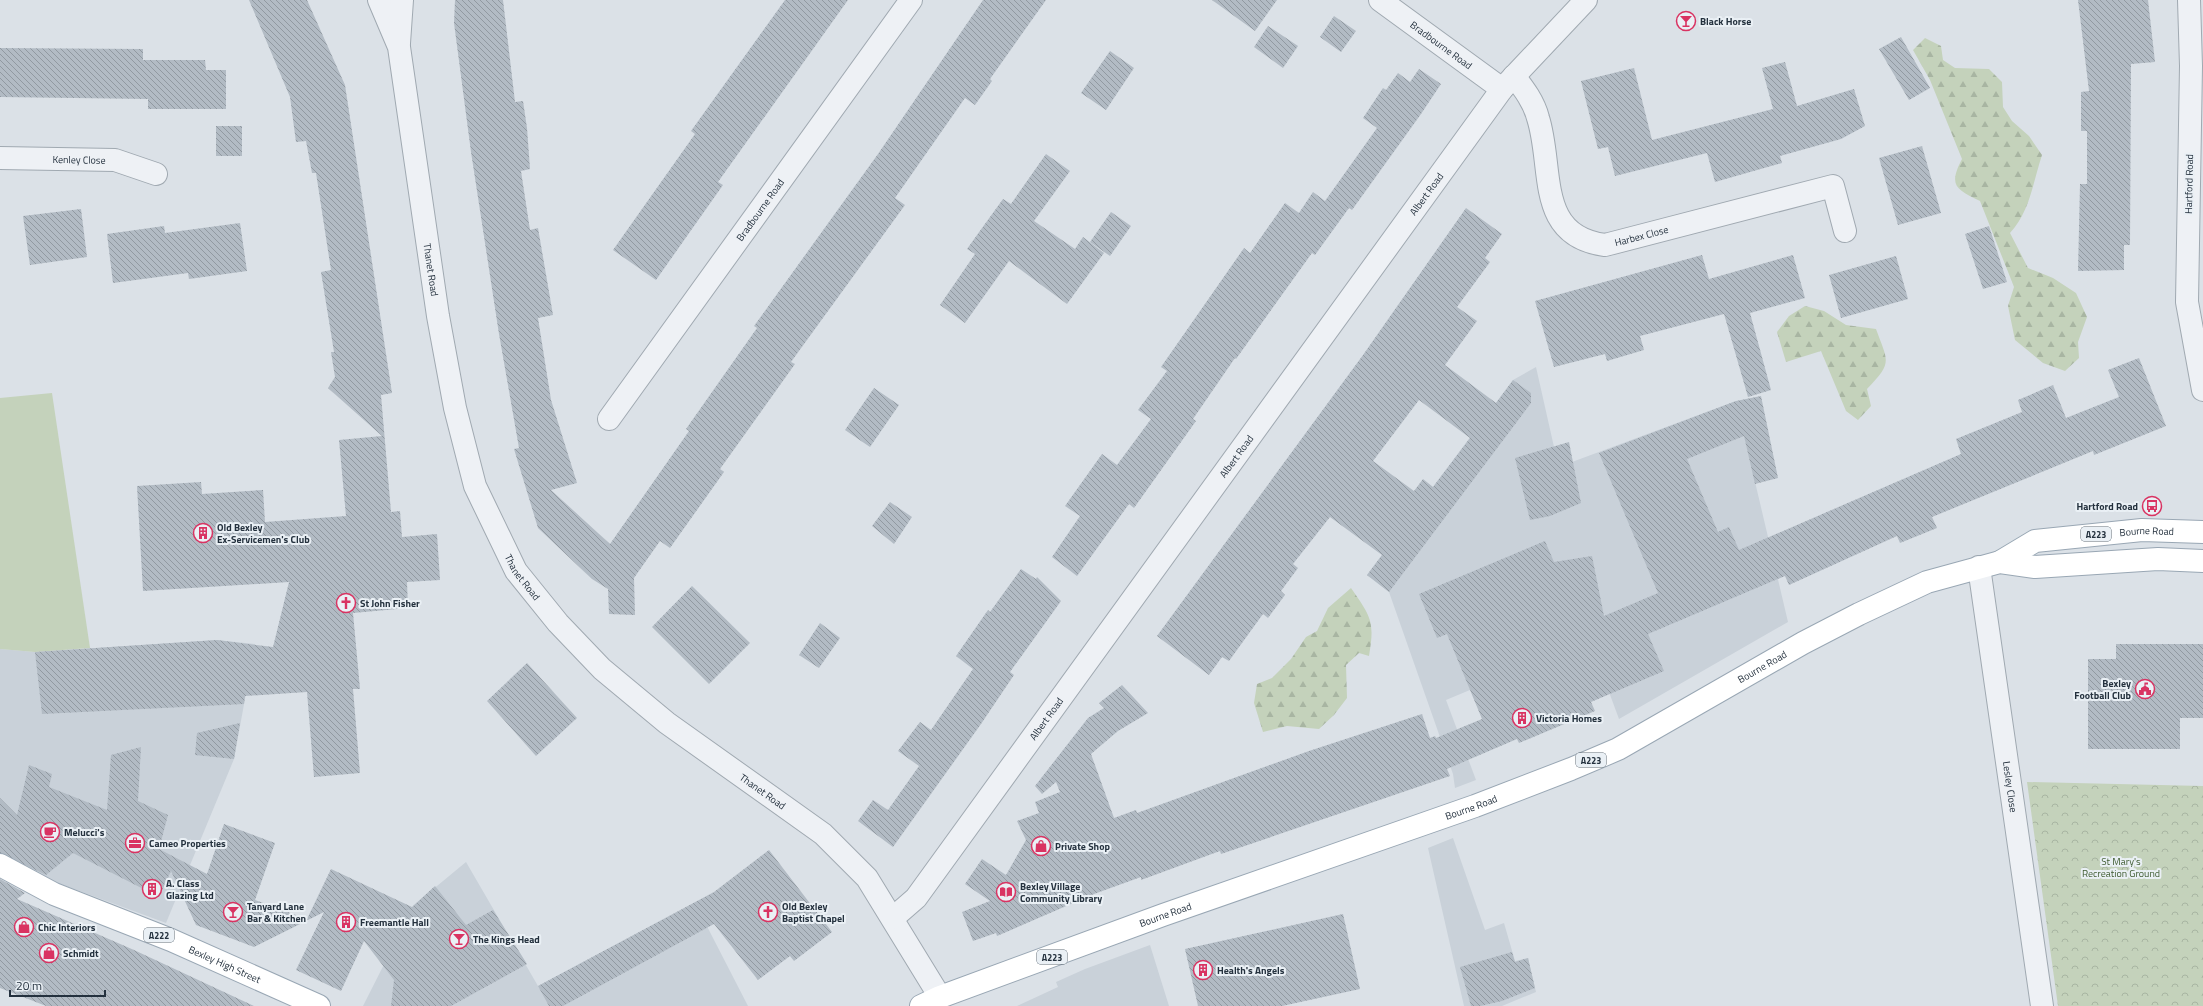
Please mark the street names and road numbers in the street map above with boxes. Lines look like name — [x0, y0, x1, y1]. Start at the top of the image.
street label: Bradbourne Road — [1407, 17, 1476, 73]
street label: Kenley Close — [52, 151, 106, 167]
street label: Hartford Road — [2181, 154, 2197, 214]
street label: Albert Road — [1405, 169, 1447, 218]
street label: Bradbourne Road — [732, 175, 787, 244]
street label: Harbex Close — [1613, 221, 1670, 250]
street label: Thanet Road — [420, 242, 443, 297]
street label: Albert Road — [1215, 432, 1257, 481]
street label: Bourne Road — [2119, 522, 2174, 540]
road number: A223 — [2081, 527, 2111, 541]
street label: Thanet Road — [501, 551, 544, 603]
street label: Bourne Road — [1735, 646, 1789, 687]
street label: Albert Road — [1025, 694, 1067, 743]
road number: A223 — [1576, 753, 1606, 767]
street label: Lesley Close — [1999, 760, 2022, 813]
street label: Thanet Road — [737, 770, 789, 813]
street label: Bourne Road — [1443, 791, 1499, 823]
street label: Bourne Road — [1137, 898, 1193, 931]
road number: A222 — [144, 928, 174, 942]
street label: Bexley High Street — [186, 941, 264, 987]
road number: A223 — [1037, 950, 1067, 964]

